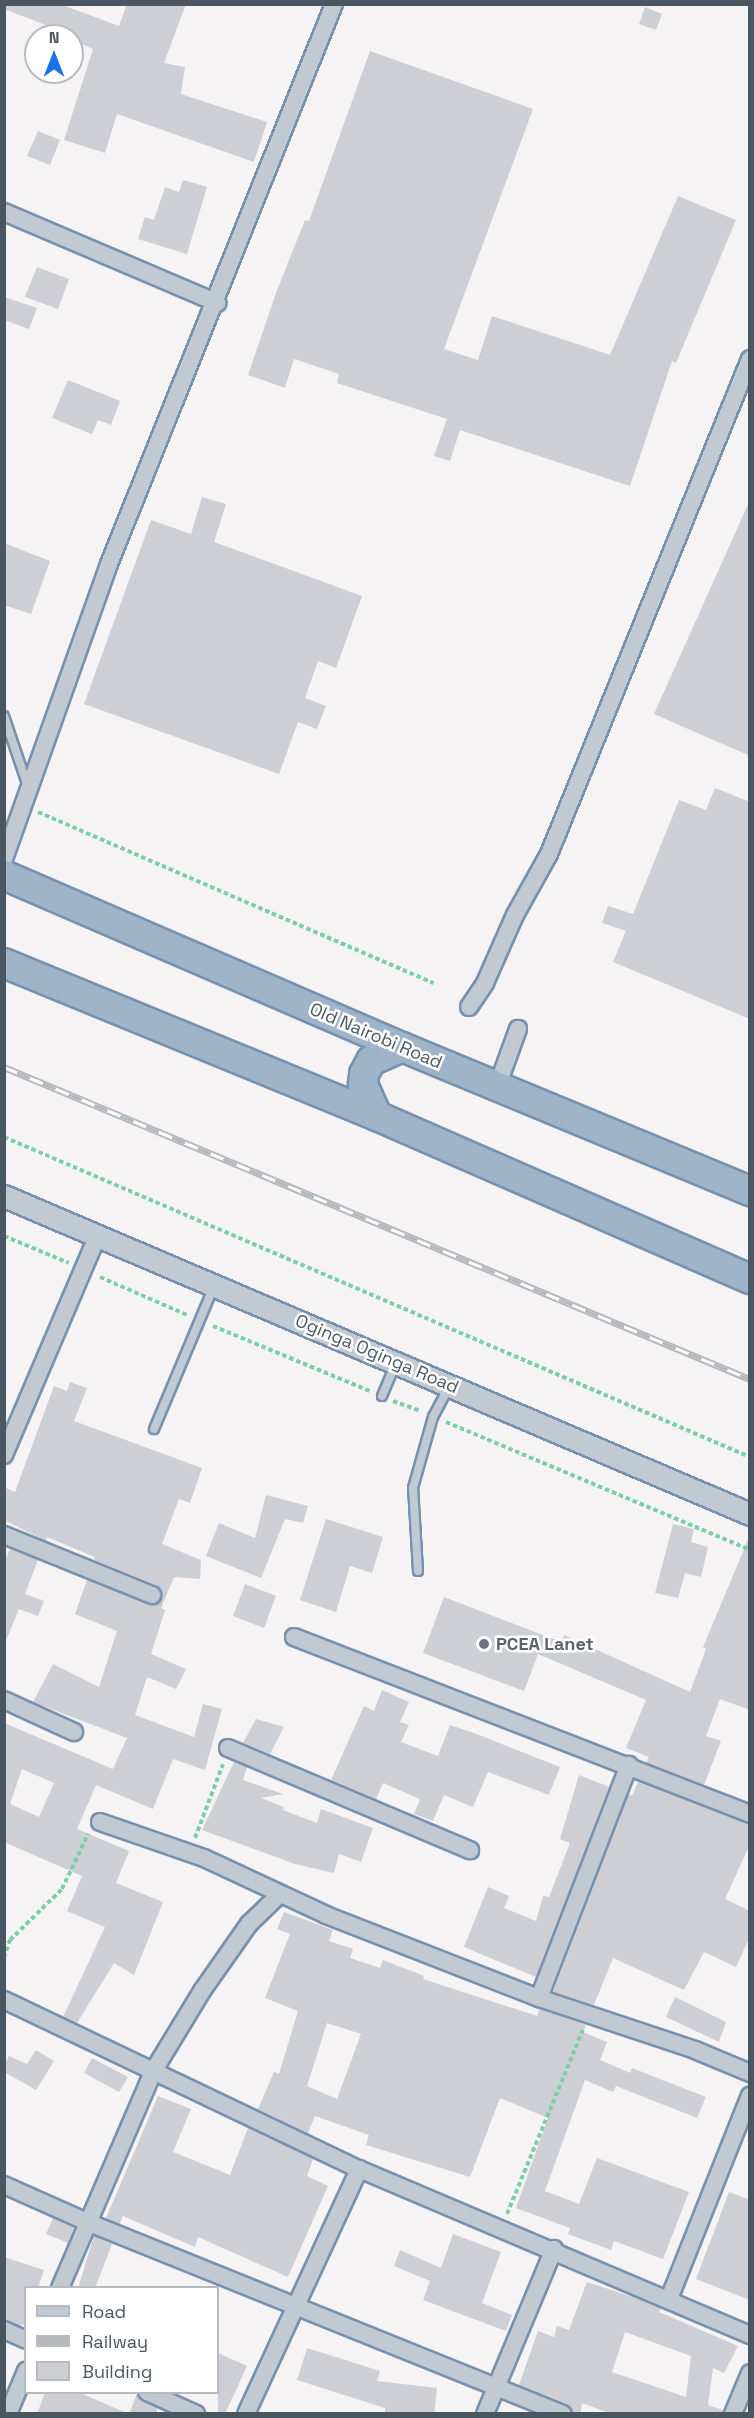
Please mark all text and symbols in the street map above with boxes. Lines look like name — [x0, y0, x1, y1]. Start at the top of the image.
north arrow — [24, 24, 84, 84]
text: N — [49, 27, 59, 48]
street label: Old Nairobi Road — [307, 998, 445, 1074]
street label: Oginga Oginga Road — [292, 1310, 462, 1398]
place label: PCEA Lanet — [496, 1633, 594, 1655]
marker: PCEA Lanet — [477, 1637, 491, 1651]
legend — [24, 2286, 219, 2394]
text: Road — [82, 2300, 126, 2323]
text: Railway — [82, 2330, 148, 2353]
text: Building — [82, 2360, 152, 2383]

